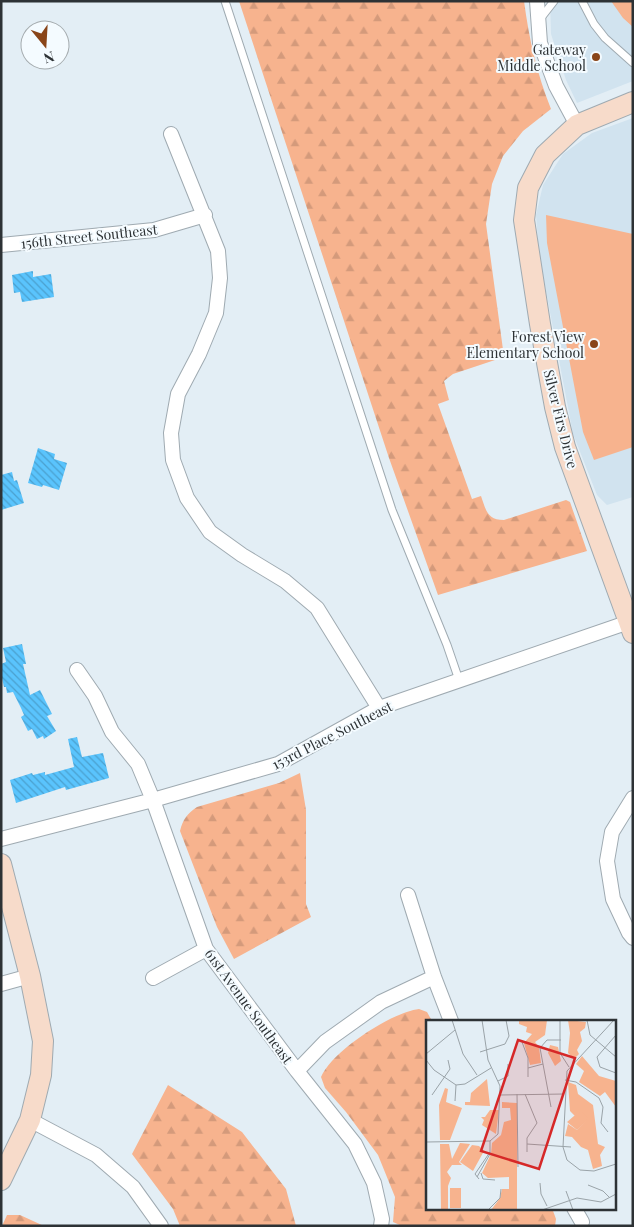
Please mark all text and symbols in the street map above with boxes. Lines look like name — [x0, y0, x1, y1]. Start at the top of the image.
north arrow — [20, 20, 70, 70]
place label: Gateway Middle School — [497, 40, 586, 75]
text: N — [41, 47, 57, 68]
marker: Gateway Middle School — [590, 51, 602, 63]
street label: 156th Street Southeast — [20, 219, 159, 253]
place label: Forest View Elementary School — [467, 327, 584, 362]
marker: Forest View Elementary School — [588, 338, 600, 350]
street label: Silver Firs Drive — [540, 368, 582, 470]
street label: 153rd Place Southeast — [268, 696, 396, 774]
street label: 61st Avenue Southeast — [201, 945, 298, 1068]
inset map — [426, 1020, 616, 1210]

